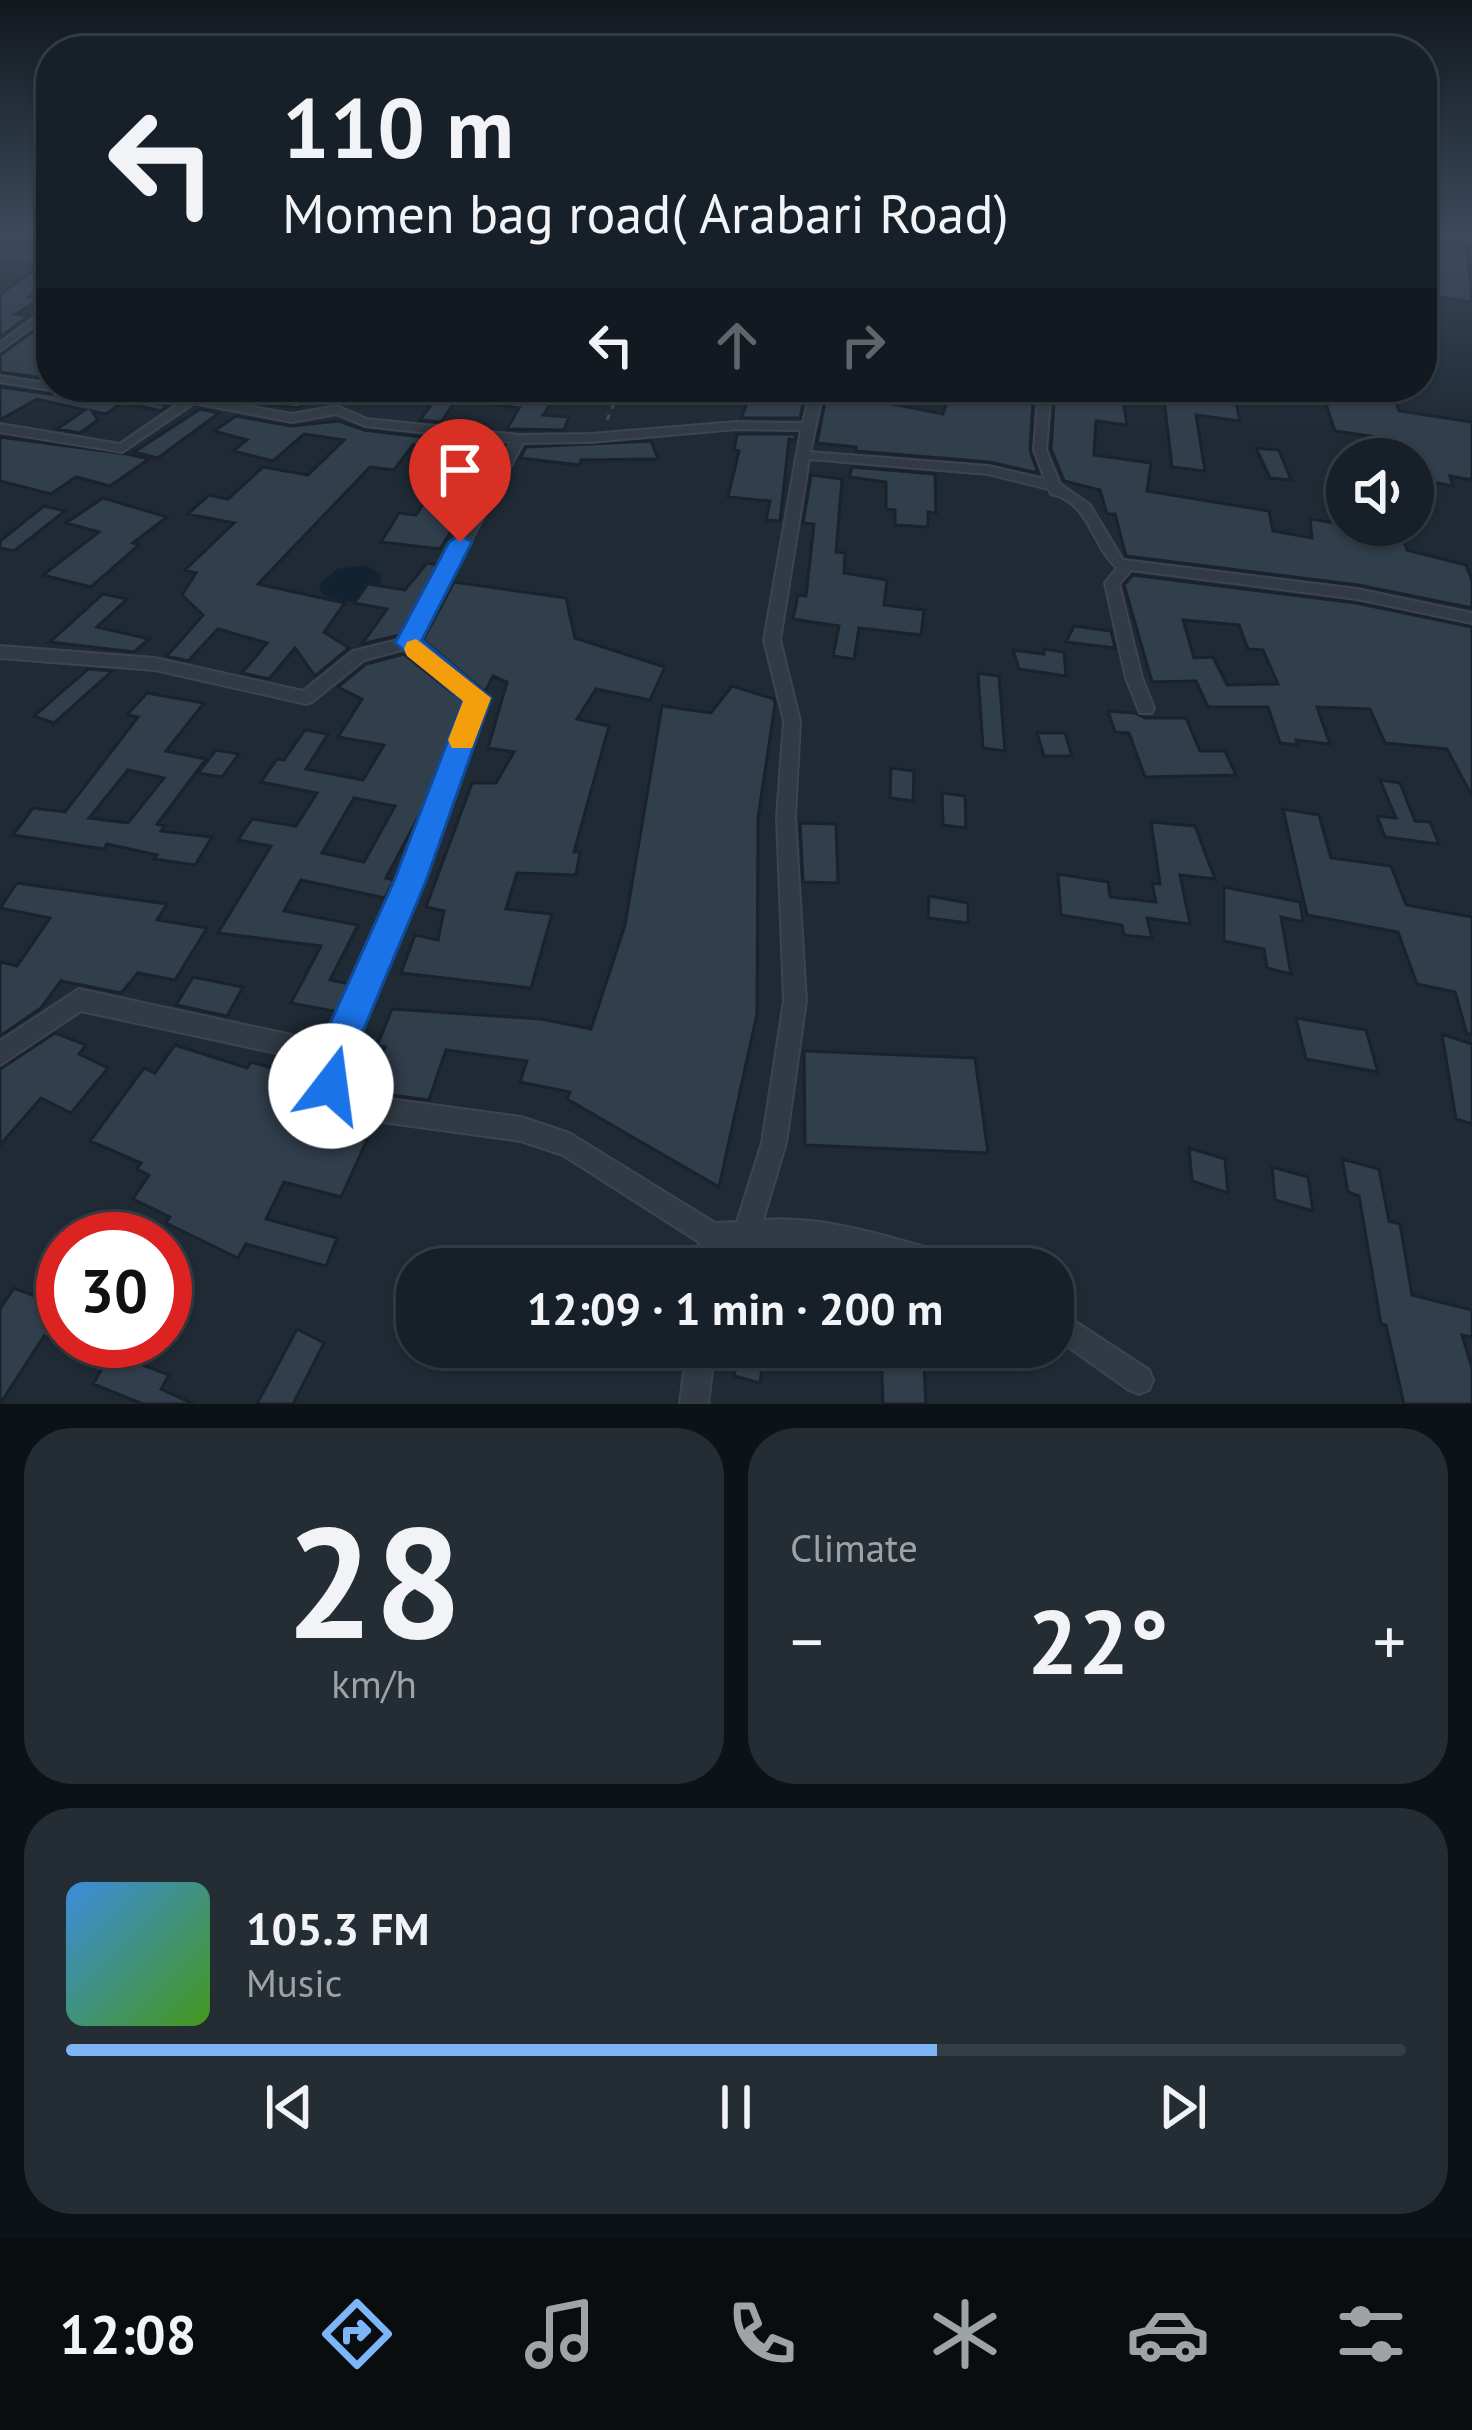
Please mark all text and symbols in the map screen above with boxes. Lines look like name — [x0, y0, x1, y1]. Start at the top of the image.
text: 110 m — [282, 72, 514, 181]
icon: left — [84, 84, 240, 240]
text: Momen bag road( Arabari Road) — [282, 178, 1009, 248]
icon: left — [578, 312, 644, 378]
icon: ahead — [704, 312, 770, 378]
icon: right — [830, 312, 896, 378]
pin — [409, 419, 511, 542]
icon: arrive — [427, 437, 493, 503]
map controls — [1326, 438, 1434, 546]
button: sound — [1326, 438, 1434, 546]
position arrow — [268, 1023, 394, 1149]
speed limit sign: 30 — [36, 1212, 192, 1368]
text: 12:09 · 1 min · 200 m — [527, 1279, 943, 1337]
text: 28 — [286, 1479, 462, 1681]
text: Climate — [790, 1522, 918, 1573]
text: 22° — [1027, 1582, 1169, 1699]
text: − — [790, 1598, 823, 1683]
text: + — [1373, 1598, 1406, 1683]
text: km/h — [331, 1658, 417, 1709]
text: 105.3 FM — [246, 1899, 429, 1957]
text: Music — [246, 1957, 342, 2008]
icon: previous — [256, 2074, 322, 2140]
icon: pause — [703, 2074, 769, 2140]
icon: next — [1150, 2074, 1216, 2140]
icon: directions — [315, 2292, 399, 2376]
icon: music — [518, 2292, 602, 2376]
icon: phone — [720, 2292, 804, 2376]
icon: climate — [923, 2292, 1007, 2376]
icon: car — [1126, 2292, 1210, 2376]
icon: filters — [1329, 2292, 1413, 2376]
text: 12:08 — [59, 2299, 196, 2369]

